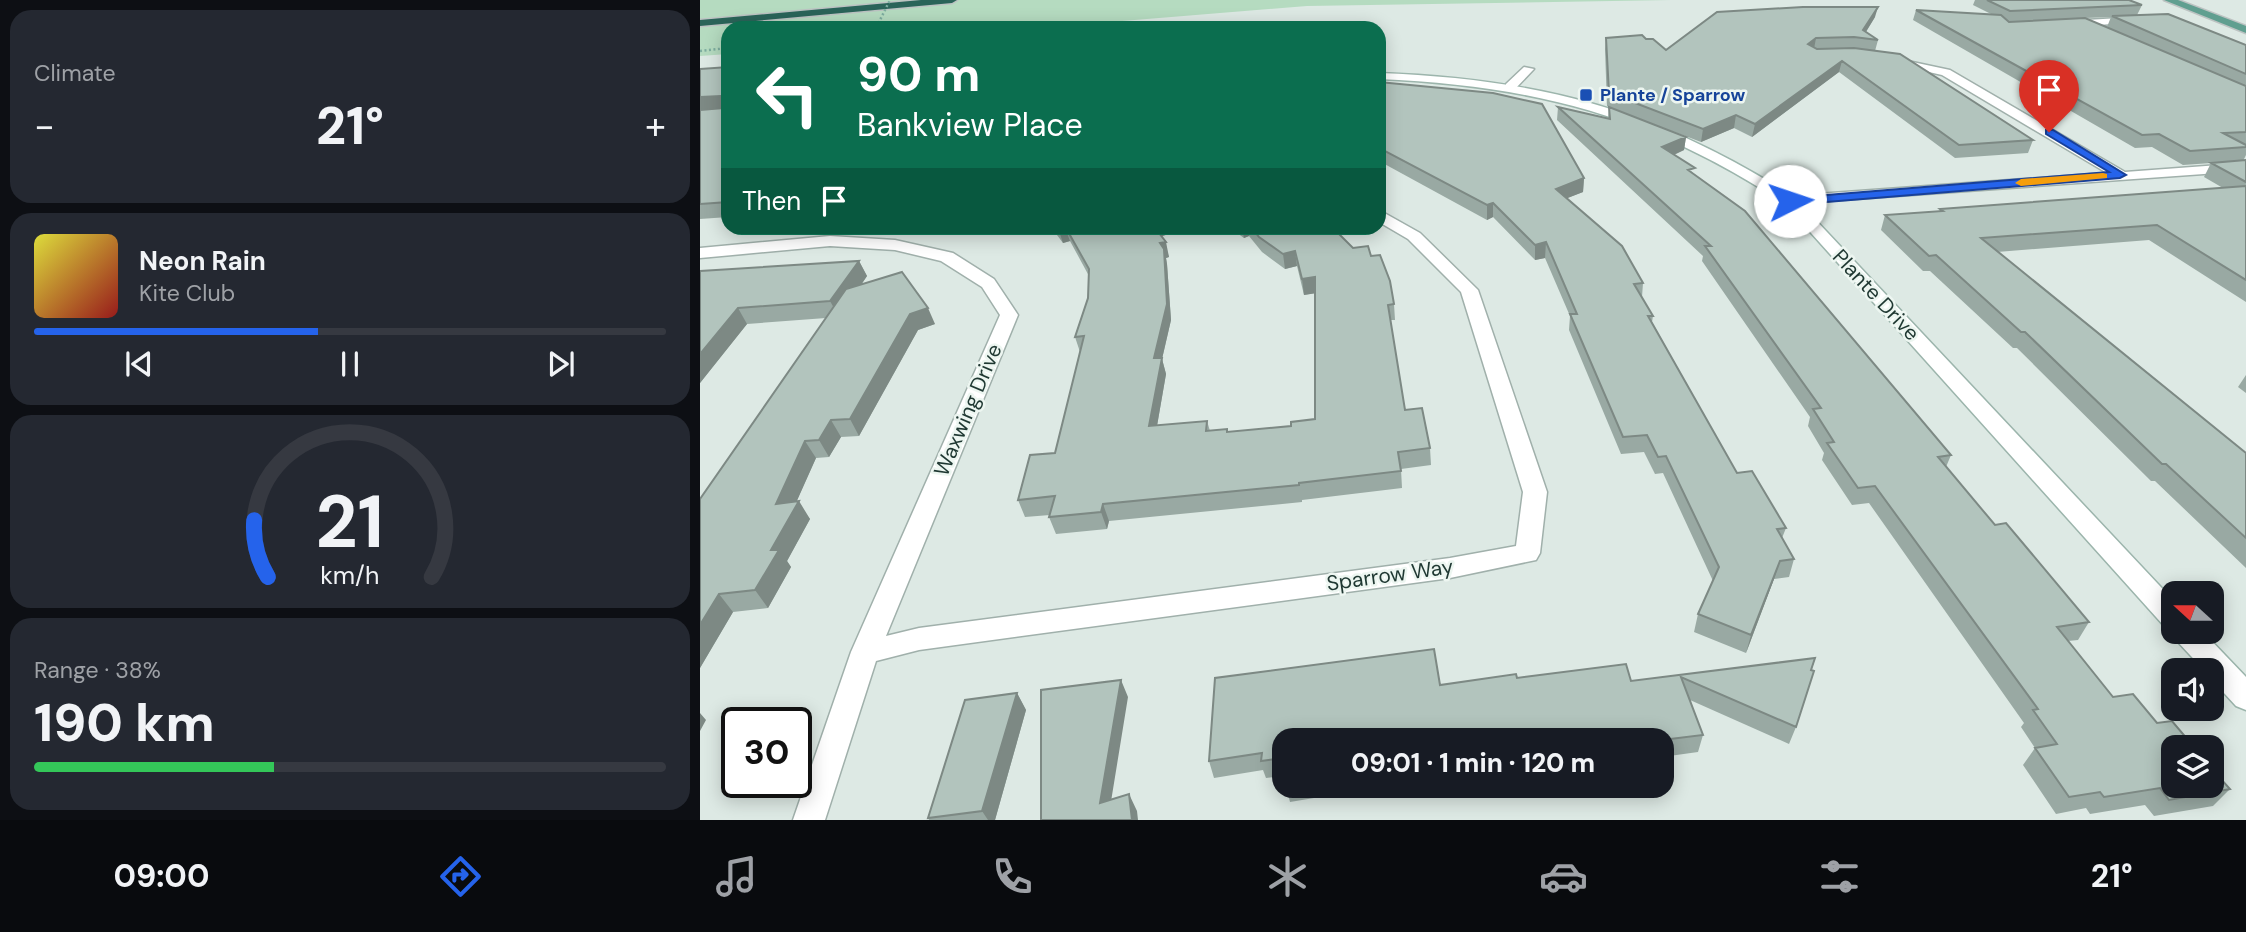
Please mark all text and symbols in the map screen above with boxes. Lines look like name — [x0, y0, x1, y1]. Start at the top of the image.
text: 90 m — [857, 42, 980, 106]
icon: left — [742, 49, 833, 140]
text: Climate — [34, 58, 116, 88]
pin — [2019, 60, 2079, 132]
icon: arrive — [2030, 71, 2068, 109]
place label: Plante / Sparrow — [1600, 83, 1746, 107]
marker: Plante / Sparrow — [1578, 87, 1594, 103]
text: 21° — [316, 92, 384, 160]
text: − — [34, 101, 55, 151]
text: + — [645, 101, 666, 151]
text: Bankview Place — [857, 104, 1083, 146]
position arrow — [1753, 164, 1827, 238]
icon: arrive — [815, 182, 853, 220]
text: Then — [742, 184, 801, 218]
street label: Plante Drive — [1826, 243, 1926, 347]
text: Neon Rain — [139, 244, 266, 278]
text: Kite Club — [139, 278, 235, 308]
street label: Waxwing Drive — [928, 339, 1009, 481]
icon: previous — [120, 345, 158, 383]
icon: pause — [331, 345, 369, 383]
icon: next — [542, 345, 580, 383]
text: 21 — [316, 476, 384, 571]
street label: Sparrow Way — [1325, 552, 1455, 598]
text: km/h — [320, 559, 380, 592]
north arrow — [2161, 581, 2224, 644]
map controls — [2161, 581, 2224, 798]
text: Range · 38% — [34, 655, 161, 685]
button: sound — [2161, 658, 2224, 721]
text: 190 km — [34, 689, 215, 757]
speed limit sign: 30 — [721, 707, 812, 798]
button: layers — [2161, 735, 2224, 798]
text: 09:01 · 1 min · 120 m — [1351, 746, 1595, 780]
icon: directions — [436, 852, 485, 901]
icon: music — [712, 852, 761, 901]
icon: phone — [988, 852, 1037, 901]
icon: climate — [1263, 852, 1312, 901]
icon: car — [1539, 852, 1588, 901]
icon: filters — [1815, 852, 1864, 901]
text: 09:00 — [113, 855, 209, 897]
text: 21° — [2091, 855, 2133, 897]

